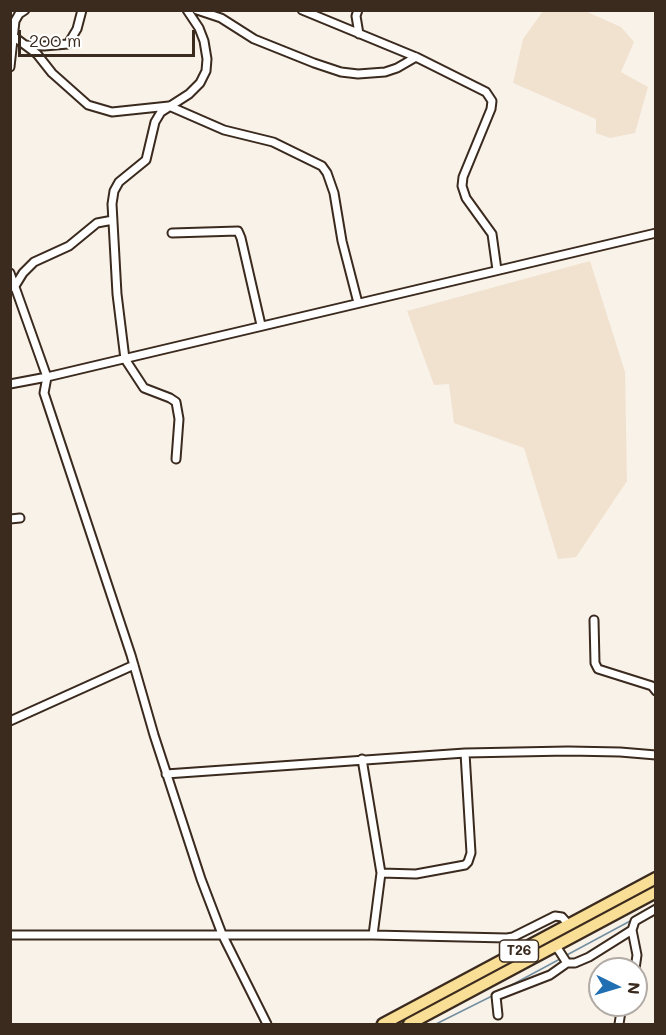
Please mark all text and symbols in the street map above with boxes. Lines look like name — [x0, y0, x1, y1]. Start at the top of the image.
scale bar — [21, 18, 198, 56]
text: 200 m — [29, 28, 81, 52]
road number: T26 — [500, 940, 538, 962]
north arrow — [588, 957, 648, 1017]
text: N — [623, 981, 645, 995]

